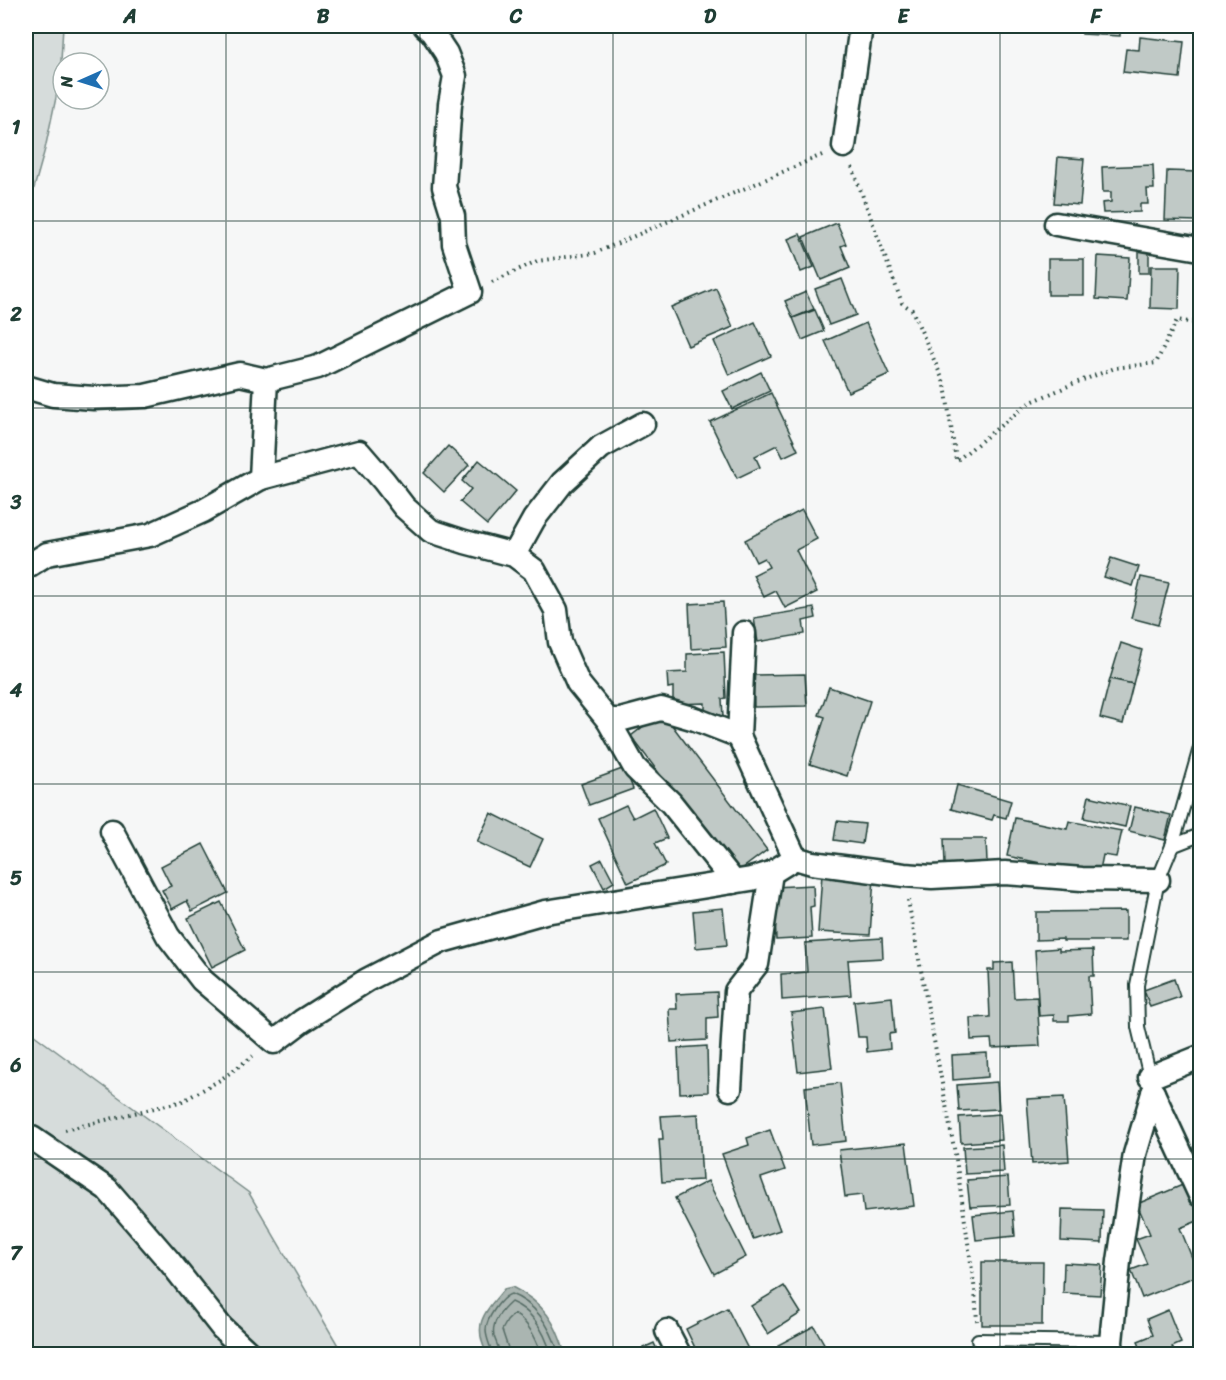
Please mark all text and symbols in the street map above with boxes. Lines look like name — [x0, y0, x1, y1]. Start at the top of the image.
text: A — [122, 0, 137, 34]
text: B — [317, 0, 330, 34]
text: C — [509, 0, 523, 34]
text: D — [704, 0, 717, 34]
text: E — [897, 0, 910, 34]
text: F — [1090, 0, 1103, 34]
north arrow — [51, 51, 111, 111]
text: N — [52, 75, 81, 89]
text: 1 — [12, 110, 21, 145]
text: 2 — [9, 297, 22, 332]
text: 3 — [10, 485, 22, 520]
text: 4 — [9, 673, 23, 708]
text: 5 — [10, 861, 22, 896]
text: 6 — [9, 1048, 22, 1083]
text: 7 — [10, 1236, 23, 1271]

